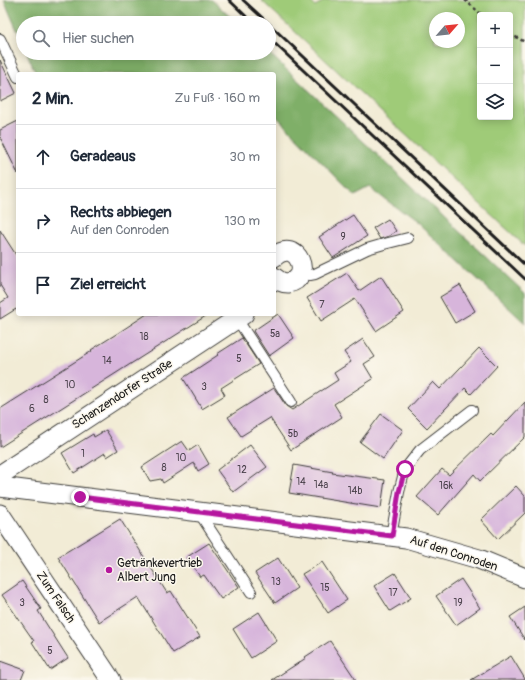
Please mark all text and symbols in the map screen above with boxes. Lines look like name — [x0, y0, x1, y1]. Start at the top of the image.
north arrow — [429, 12, 465, 48]
map controls — [477, 12, 513, 120]
button: + — [477, 12, 513, 48]
search box — [16, 16, 276, 60]
icon: search — [30, 27, 52, 49]
text: Hier suchen — [62, 29, 134, 48]
button: − — [477, 48, 513, 84]
button: layers — [477, 84, 513, 120]
text: 2 Min. — [32, 88, 74, 109]
text: Zu Fuß · 160 m — [175, 90, 260, 106]
icon: ahead — [32, 146, 54, 168]
text: Geradeaus — [70, 147, 136, 166]
text: 30 m — [230, 149, 260, 165]
text: Rechts abbiegen — [70, 203, 172, 222]
icon: right — [32, 210, 54, 232]
text: 130 m — [224, 213, 260, 229]
text: Auf den Conroden — [70, 222, 169, 238]
house number: 9 — [340, 231, 346, 243]
icon: arrive — [32, 274, 54, 296]
text: Ziel erreicht — [70, 275, 146, 294]
house number: 7 — [319, 299, 325, 311]
house number: 5a — [270, 328, 280, 340]
house number: 18 — [140, 331, 148, 343]
house number: 5 — [236, 353, 242, 365]
house number: 14 — [102, 355, 112, 367]
street label: Schanzendorfer Straße — [69, 356, 175, 433]
house number: 10 — [65, 379, 76, 391]
house number: 3 — [201, 381, 207, 393]
house number: 8 — [43, 394, 49, 406]
house number: 6 — [29, 403, 35, 415]
house number: 5b — [288, 428, 298, 440]
house number: 1 — [81, 448, 85, 460]
house number: 10 — [176, 452, 187, 464]
route start — [396, 460, 414, 478]
house number: 8 — [161, 462, 167, 474]
house number: 12 — [237, 464, 247, 476]
house number: 14 — [296, 476, 306, 488]
house number: 14a — [314, 479, 329, 491]
house number: 16k — [439, 480, 454, 492]
house number: 14b — [348, 485, 362, 497]
route end — [71, 488, 89, 506]
street label: Auf den Conroden — [408, 532, 500, 575]
place label: Getränkevertrieb Albert Jung — [117, 556, 202, 585]
marker: Getränkevertrieb Albert Jung — [104, 565, 114, 575]
street label: Zum Falsch — [33, 569, 79, 626]
house number: 13 — [271, 576, 281, 588]
house number: 15 — [320, 582, 330, 594]
house number: 17 — [388, 587, 398, 599]
house number: 3 — [19, 597, 25, 609]
house number: 19 — [453, 597, 463, 609]
house number: 5 — [47, 645, 53, 657]

